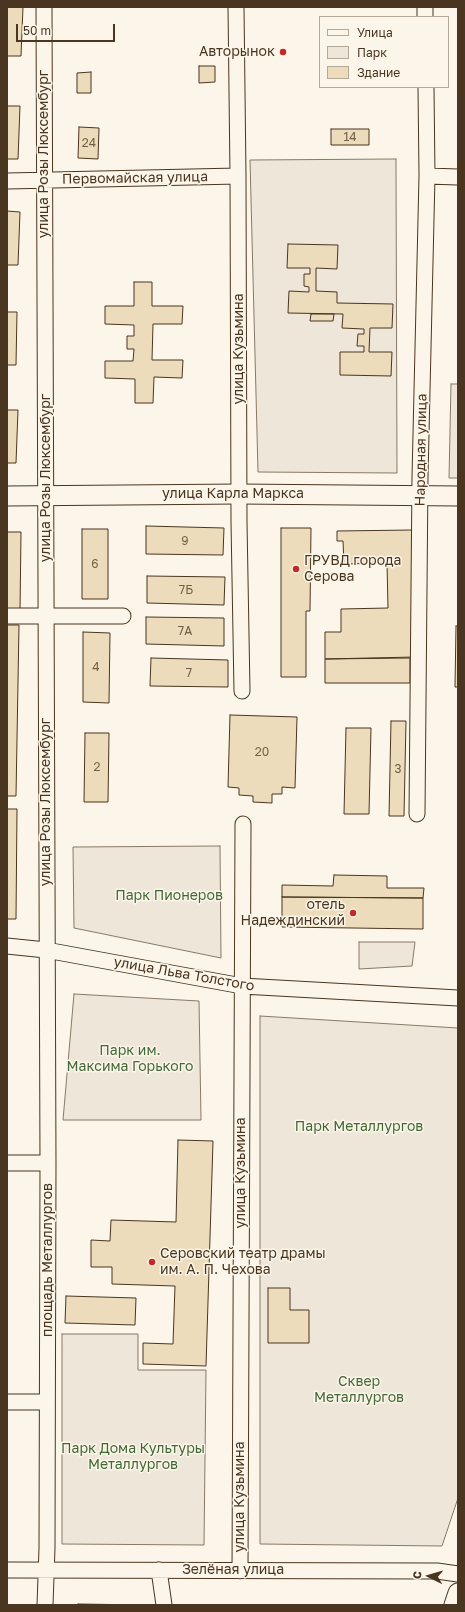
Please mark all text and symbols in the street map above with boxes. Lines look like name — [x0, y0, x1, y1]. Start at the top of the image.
scale bar — [18, 16, 117, 42]
legend — [319, 16, 449, 88]
text: 50 m — [23, 23, 51, 38]
text: Улица — [357, 25, 393, 40]
place label: Авторынок — [199, 44, 275, 60]
text: Парк — [357, 45, 387, 60]
marker: Авторынок — [278, 47, 288, 57]
text: Здание — [357, 65, 400, 80]
street label: улица Розы Люксембург — [36, 70, 52, 238]
house number: 14 — [343, 130, 357, 144]
house number: 24 — [82, 136, 96, 150]
street label: Первомайская улица — [62, 168, 208, 188]
street label: улица Кузьмина — [231, 293, 247, 405]
street label: Народная улица — [412, 393, 430, 507]
street label: улица Розы Люксембург — [38, 394, 54, 562]
street label: улица Карла Маркса — [162, 486, 304, 502]
house number: 9 — [181, 534, 189, 548]
place label: ГРУВД города Серова — [304, 553, 401, 586]
house number: 6 — [91, 557, 99, 571]
marker: ГРУВД города Серова — [291, 564, 301, 574]
house number: 7Б — [179, 583, 193, 597]
house number: 7А — [178, 624, 192, 638]
house number: 4 — [92, 660, 100, 674]
house number: 7 — [186, 666, 192, 680]
street label: улица Розы Люксембург — [38, 718, 54, 886]
house number: 20 — [255, 745, 269, 759]
house number: 2 — [94, 760, 100, 774]
house number: 3 — [394, 762, 402, 776]
park label: Парк Пионеров — [115, 888, 223, 904]
place label: отель Надеждинский — [240, 897, 345, 930]
marker: отель Надеждинский — [348, 908, 358, 918]
street label: улица Льва Толстого — [112, 953, 256, 995]
park label: Парк им. Максима Горького — [67, 1043, 193, 1076]
street label: улица Кузьмина — [233, 1117, 249, 1229]
park label: Парк Металлургов — [295, 1119, 423, 1135]
street label: площадь Металлургов — [40, 1183, 56, 1337]
place label: Серовский театр драмы им. А. П. Чехова — [160, 1246, 326, 1278]
marker: Серовский театр драмы им. А. П. Чехова — [147, 1257, 157, 1267]
park label: Сквер Металлургов — [314, 1374, 404, 1406]
park label: Парк Дома Культуры Металлургов — [61, 1441, 205, 1474]
street label: улица Кузьмина — [232, 1441, 248, 1553]
north arrow — [409, 1556, 449, 1596]
street label: Зелёная улица — [182, 1562, 284, 1578]
text: С — [410, 1570, 423, 1579]

